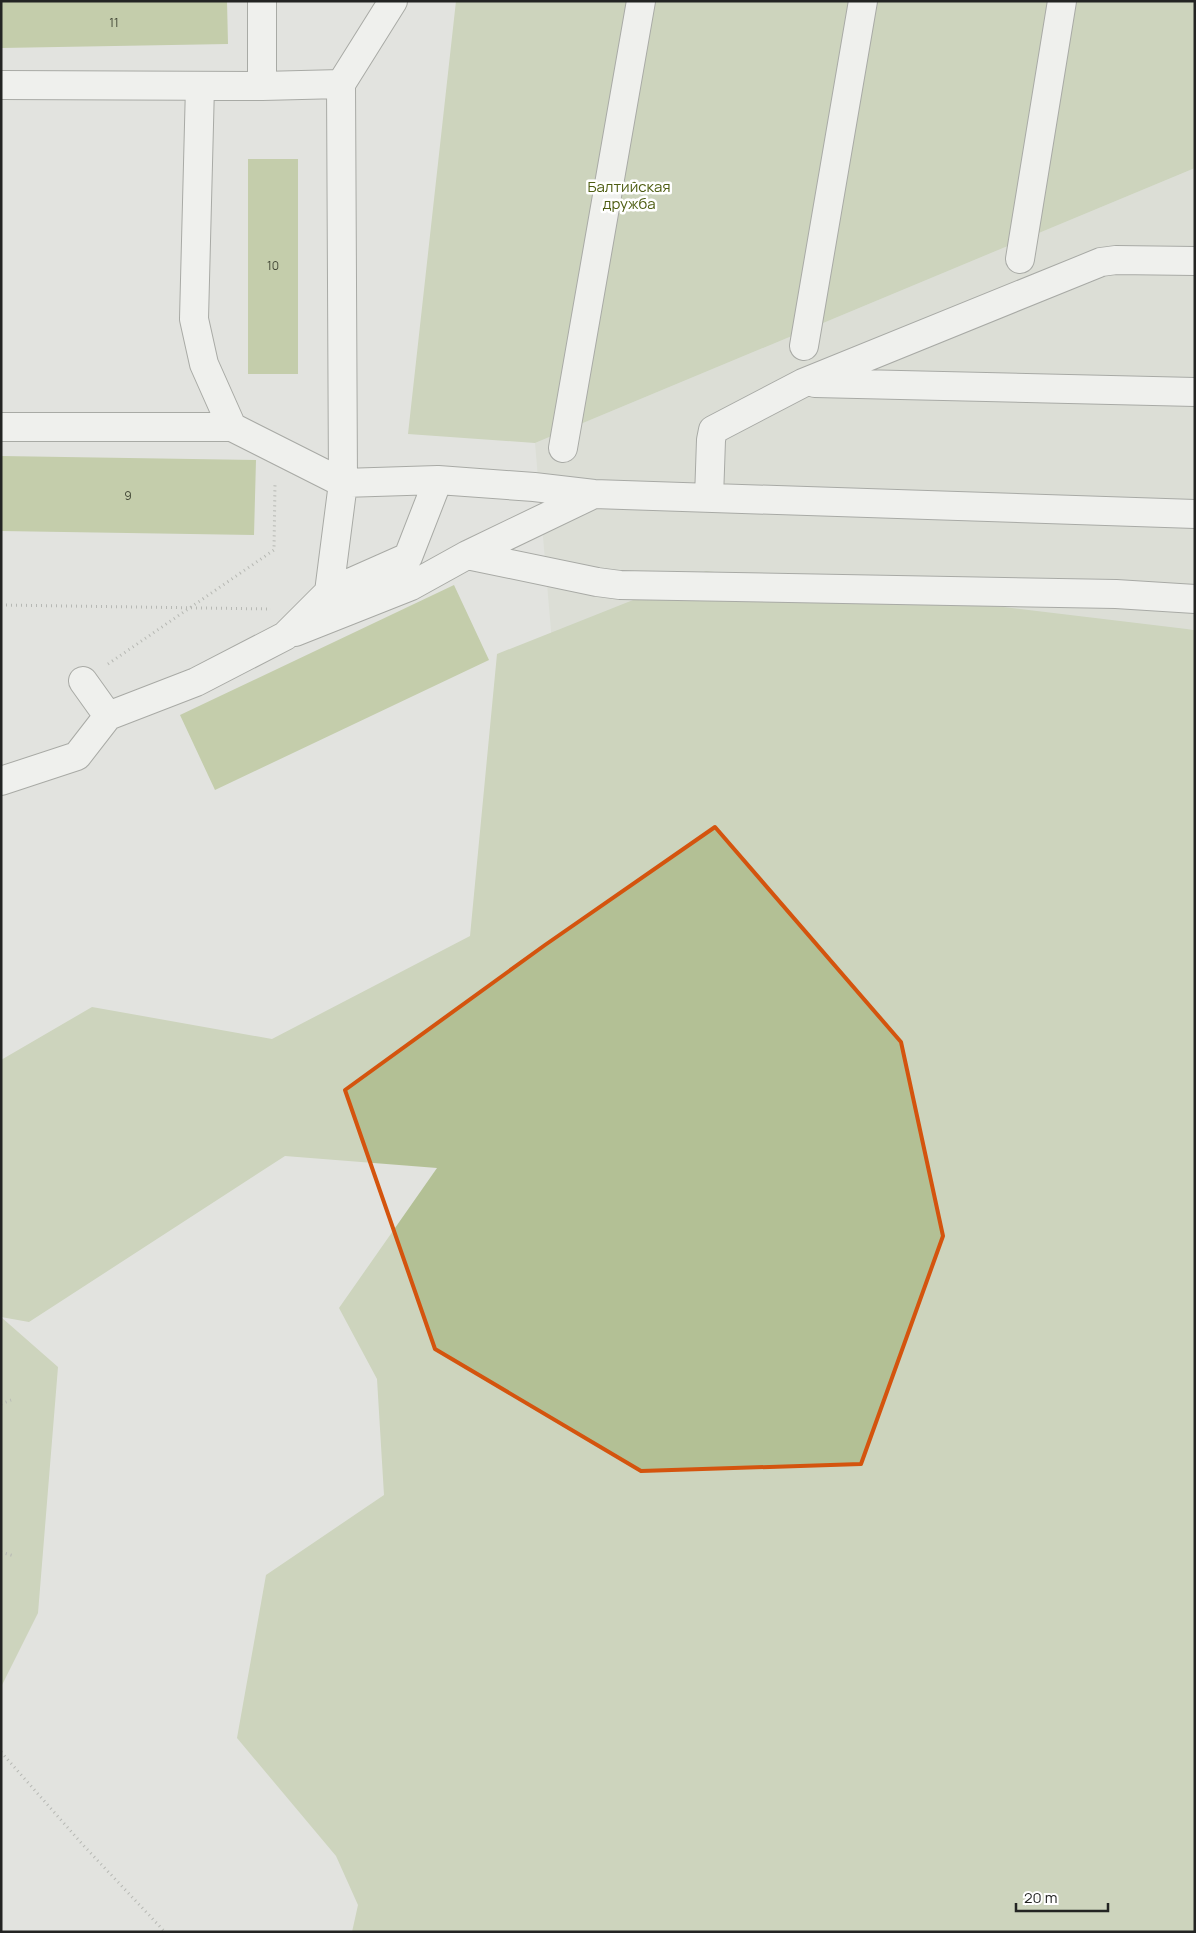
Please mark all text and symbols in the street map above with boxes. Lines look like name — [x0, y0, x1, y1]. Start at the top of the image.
house number: 11 — [109, 14, 119, 31]
park label: Балтийская дружба — [587, 176, 671, 214]
house number: 10 — [267, 257, 279, 274]
house number: 9 — [124, 487, 132, 504]
scale bar — [1016, 1880, 1108, 1912]
text: 20 m — [1024, 1887, 1057, 1908]

